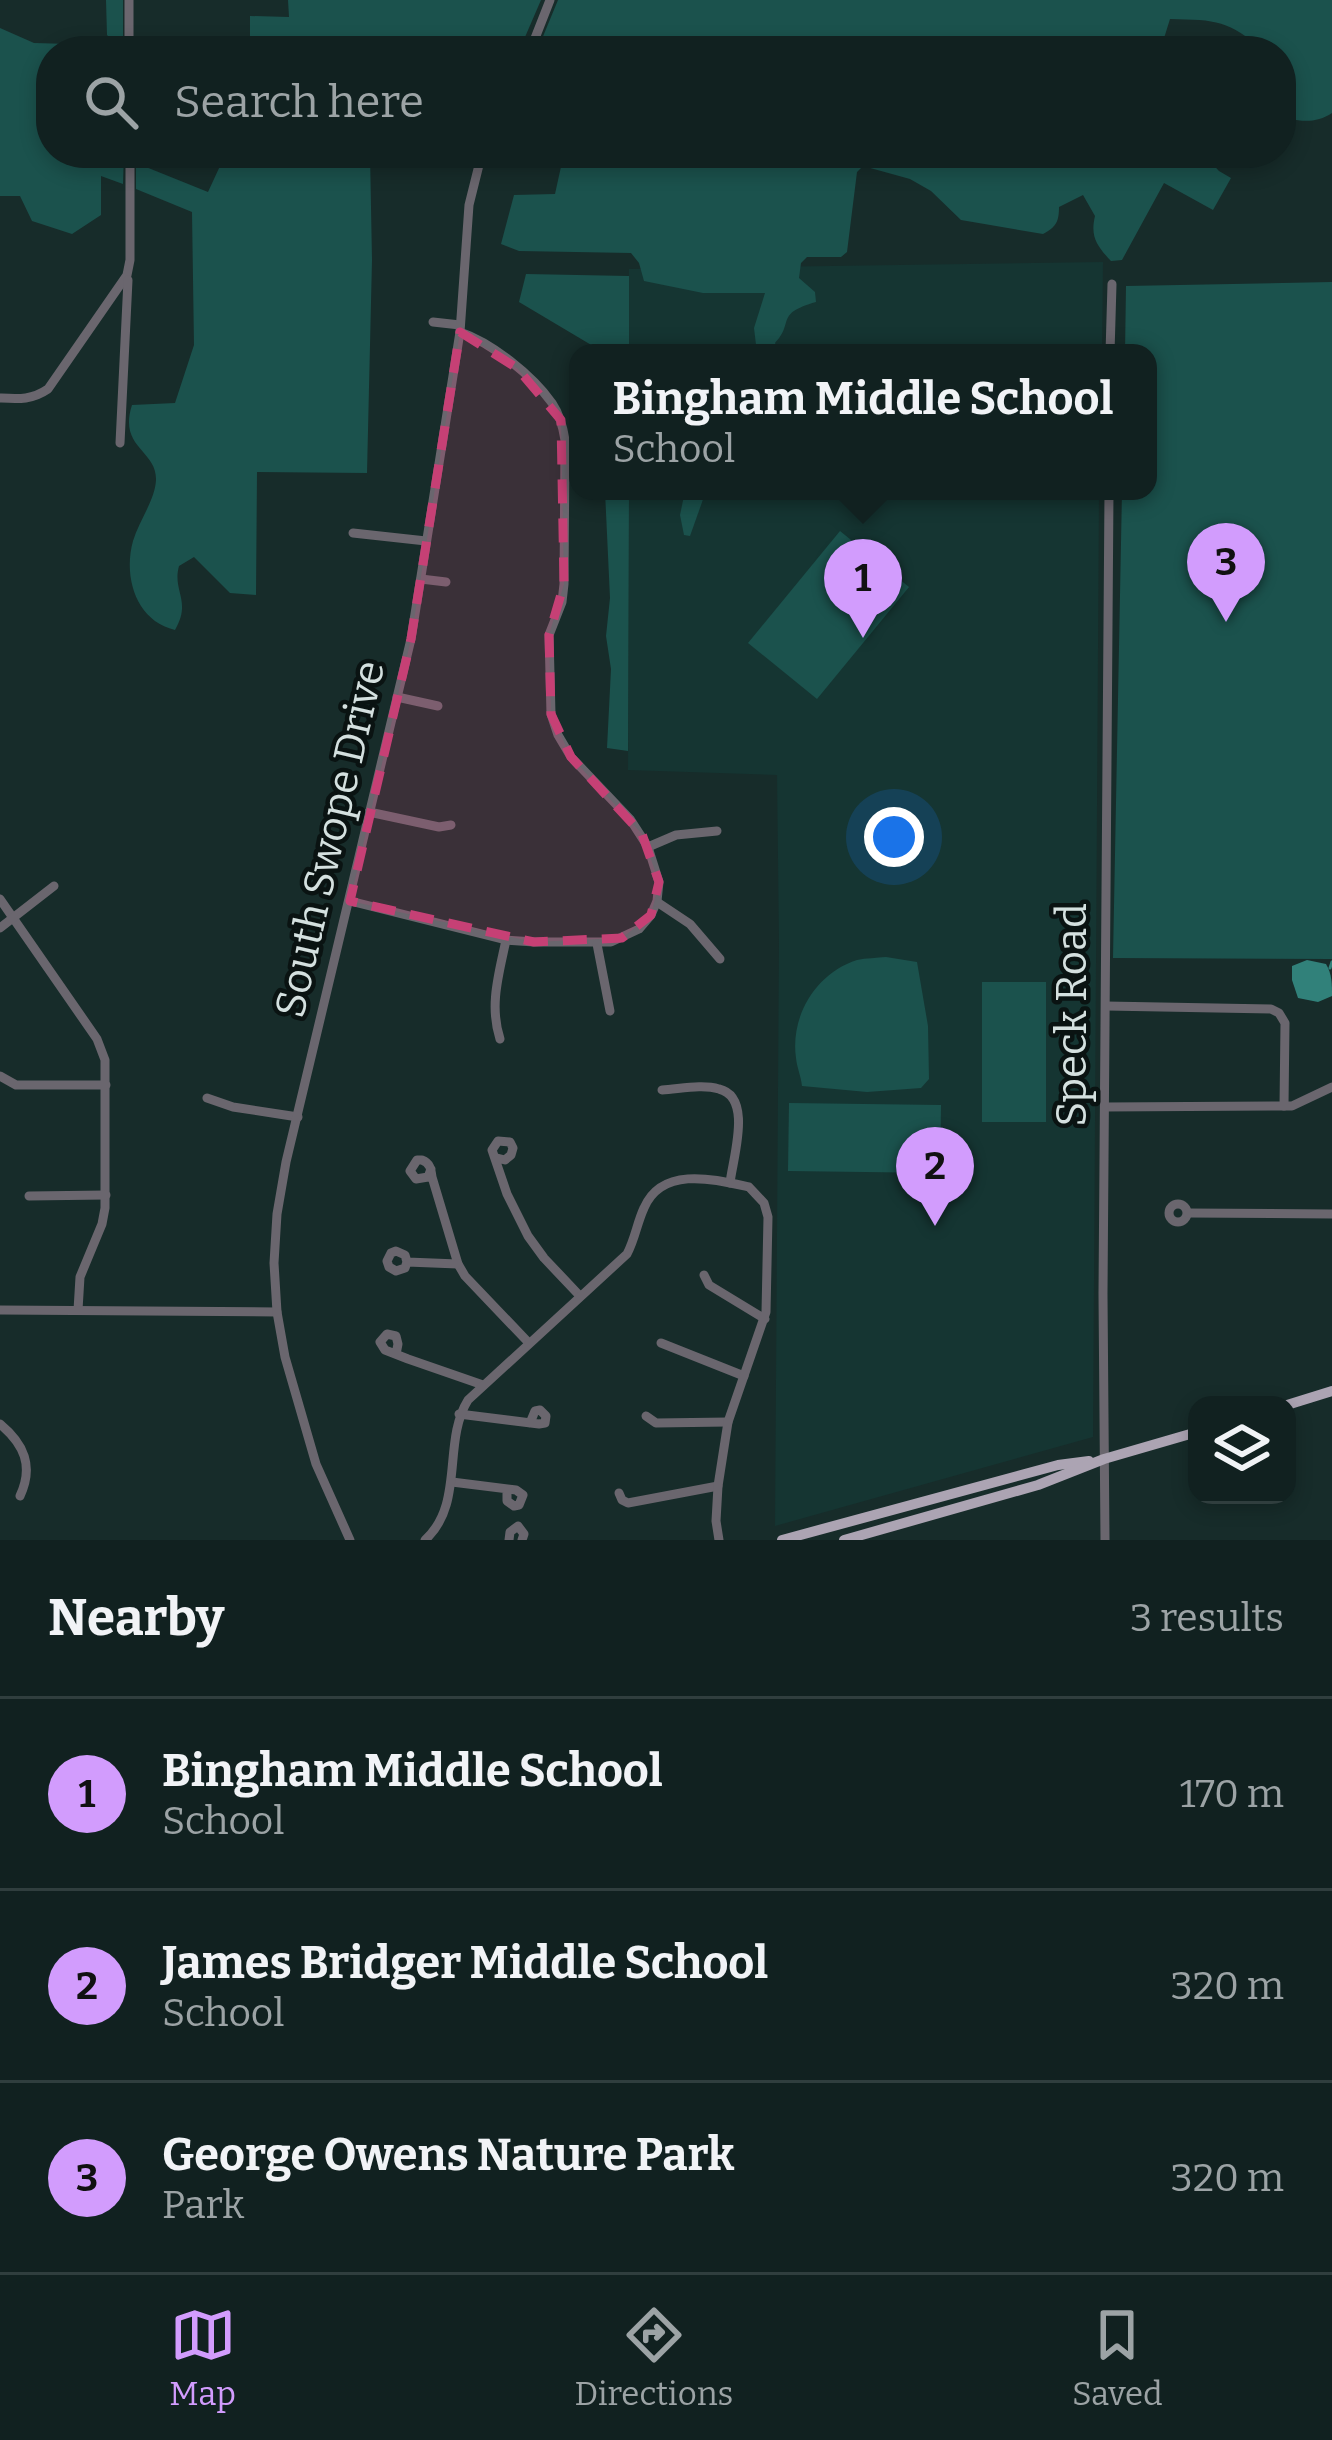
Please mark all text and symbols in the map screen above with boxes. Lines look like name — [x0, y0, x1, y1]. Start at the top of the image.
search box — [36, 36, 1296, 168]
icon: search — [78, 69, 144, 135]
text: Search here — [174, 75, 424, 129]
popup — [569, 344, 1157, 500]
text: Bingham Middle School — [613, 372, 1113, 426]
text: School — [613, 426, 735, 472]
pin: 3 — [1187, 523, 1265, 622]
pin: 1 — [824, 539, 902, 638]
street label: South Swope Drive — [265, 656, 395, 1022]
your location — [864, 807, 924, 867]
street label: Speck Road — [1047, 903, 1097, 1127]
pin: 2 — [896, 1127, 974, 1226]
map controls — [1188, 1396, 1296, 1504]
button: layers — [1188, 1396, 1296, 1504]
text: Nearby — [48, 1587, 224, 1649]
text: 3 results — [1130, 1595, 1284, 1641]
text: Bingham Middle School — [162, 1744, 663, 1798]
text: 1 — [79, 1771, 95, 1817]
text: 170 m — [1180, 1771, 1284, 1817]
text: School — [162, 1798, 285, 1844]
text: James Bridger Middle School — [162, 1936, 768, 1990]
text: 2 — [76, 1963, 98, 2009]
text: 320 m — [1171, 1963, 1284, 2009]
text: School — [162, 1990, 285, 2036]
text: George Owens Nature Park — [162, 2128, 735, 2182]
text: 3 — [76, 2155, 98, 2201]
text: 320 m — [1171, 2155, 1284, 2201]
text: Park — [162, 2182, 244, 2228]
tab: Map — [169, 2302, 236, 2414]
tab: Directions — [575, 2302, 733, 2414]
tab: Saved — [1072, 2302, 1163, 2414]

